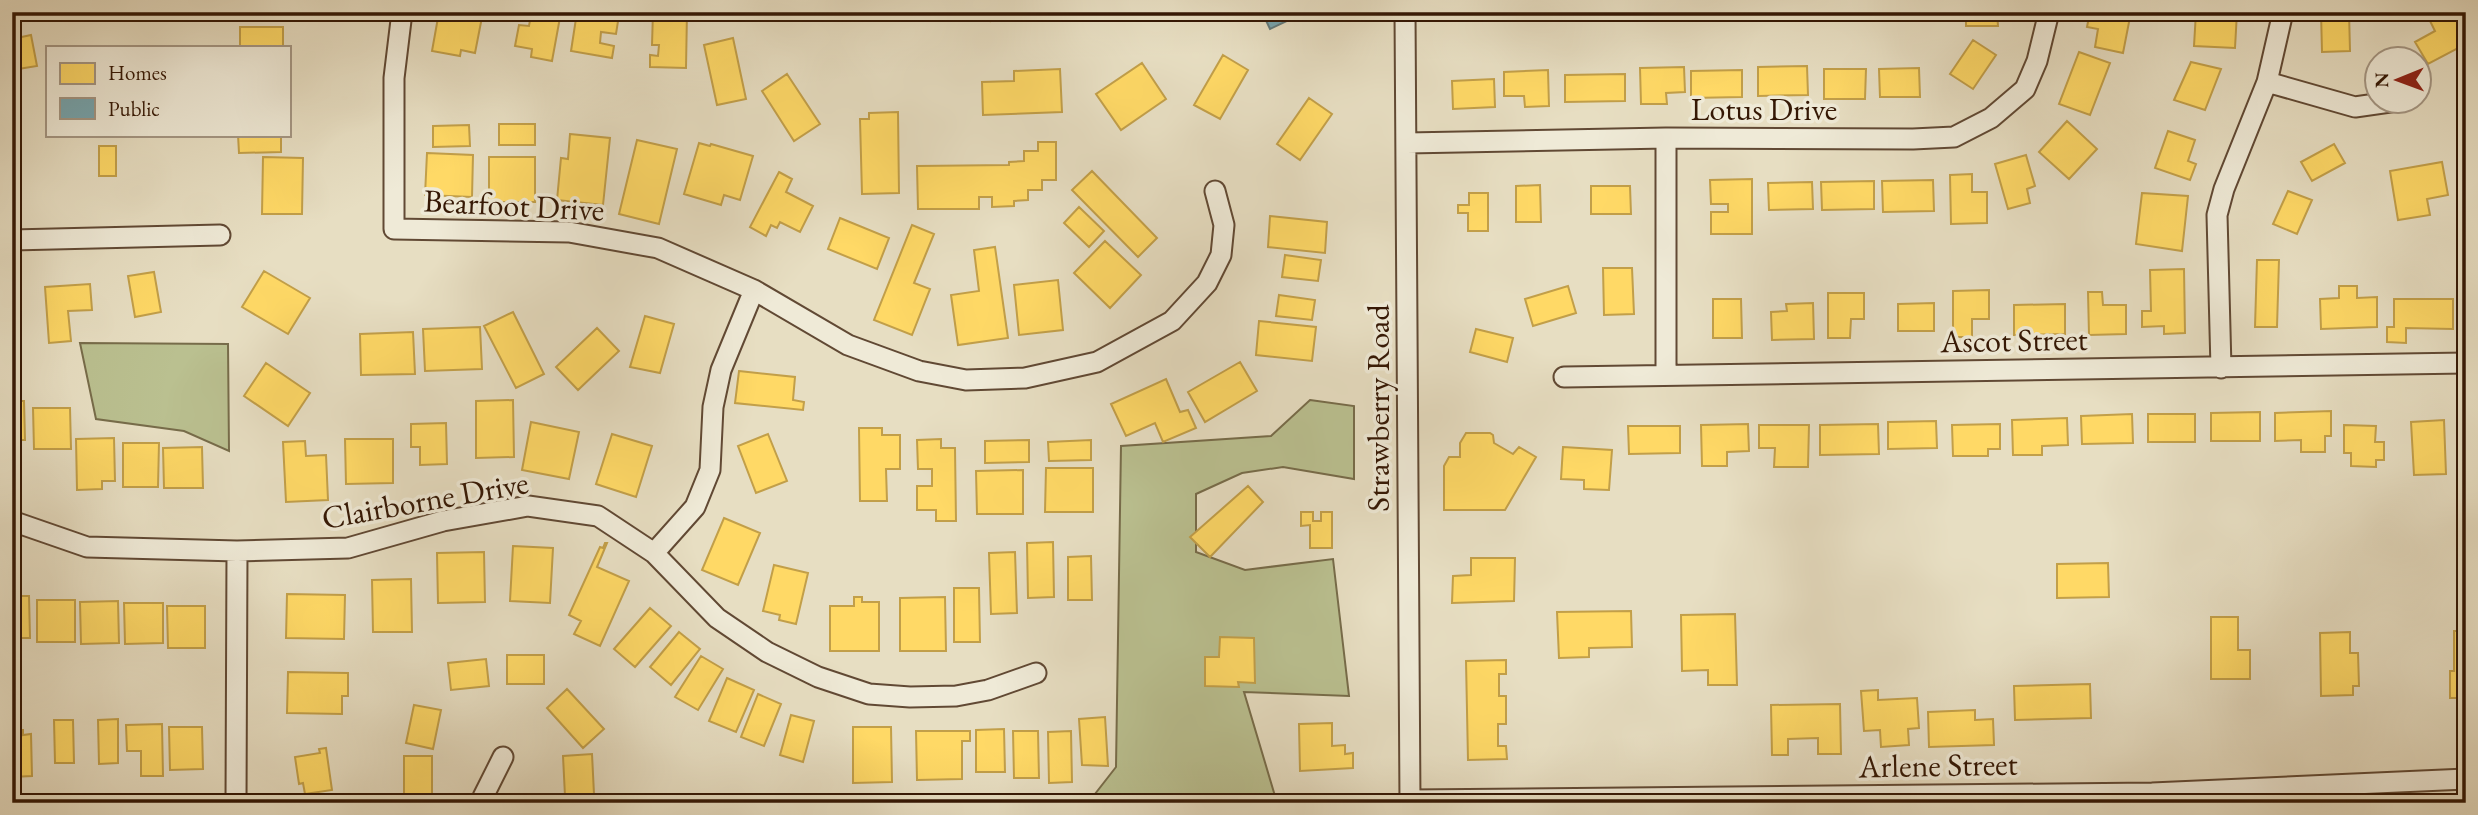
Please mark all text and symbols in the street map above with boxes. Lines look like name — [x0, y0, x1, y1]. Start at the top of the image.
legend — [46, 46, 290, 136]
north arrow — [2362, 46, 2432, 116]
text: Homes — [108, 59, 167, 86]
text: N — [2369, 72, 2394, 88]
street label: Lotus Drive — [1691, 88, 1837, 130]
text: Public — [108, 95, 160, 122]
street label: Bearfoot Drive — [423, 179, 605, 231]
street label: Strawberry Road — [1357, 304, 1399, 512]
street label: Ascot Street — [1939, 318, 2088, 362]
street label: Clairborne Drive — [319, 461, 531, 539]
street label: Arlene Street — [1857, 743, 2018, 787]

